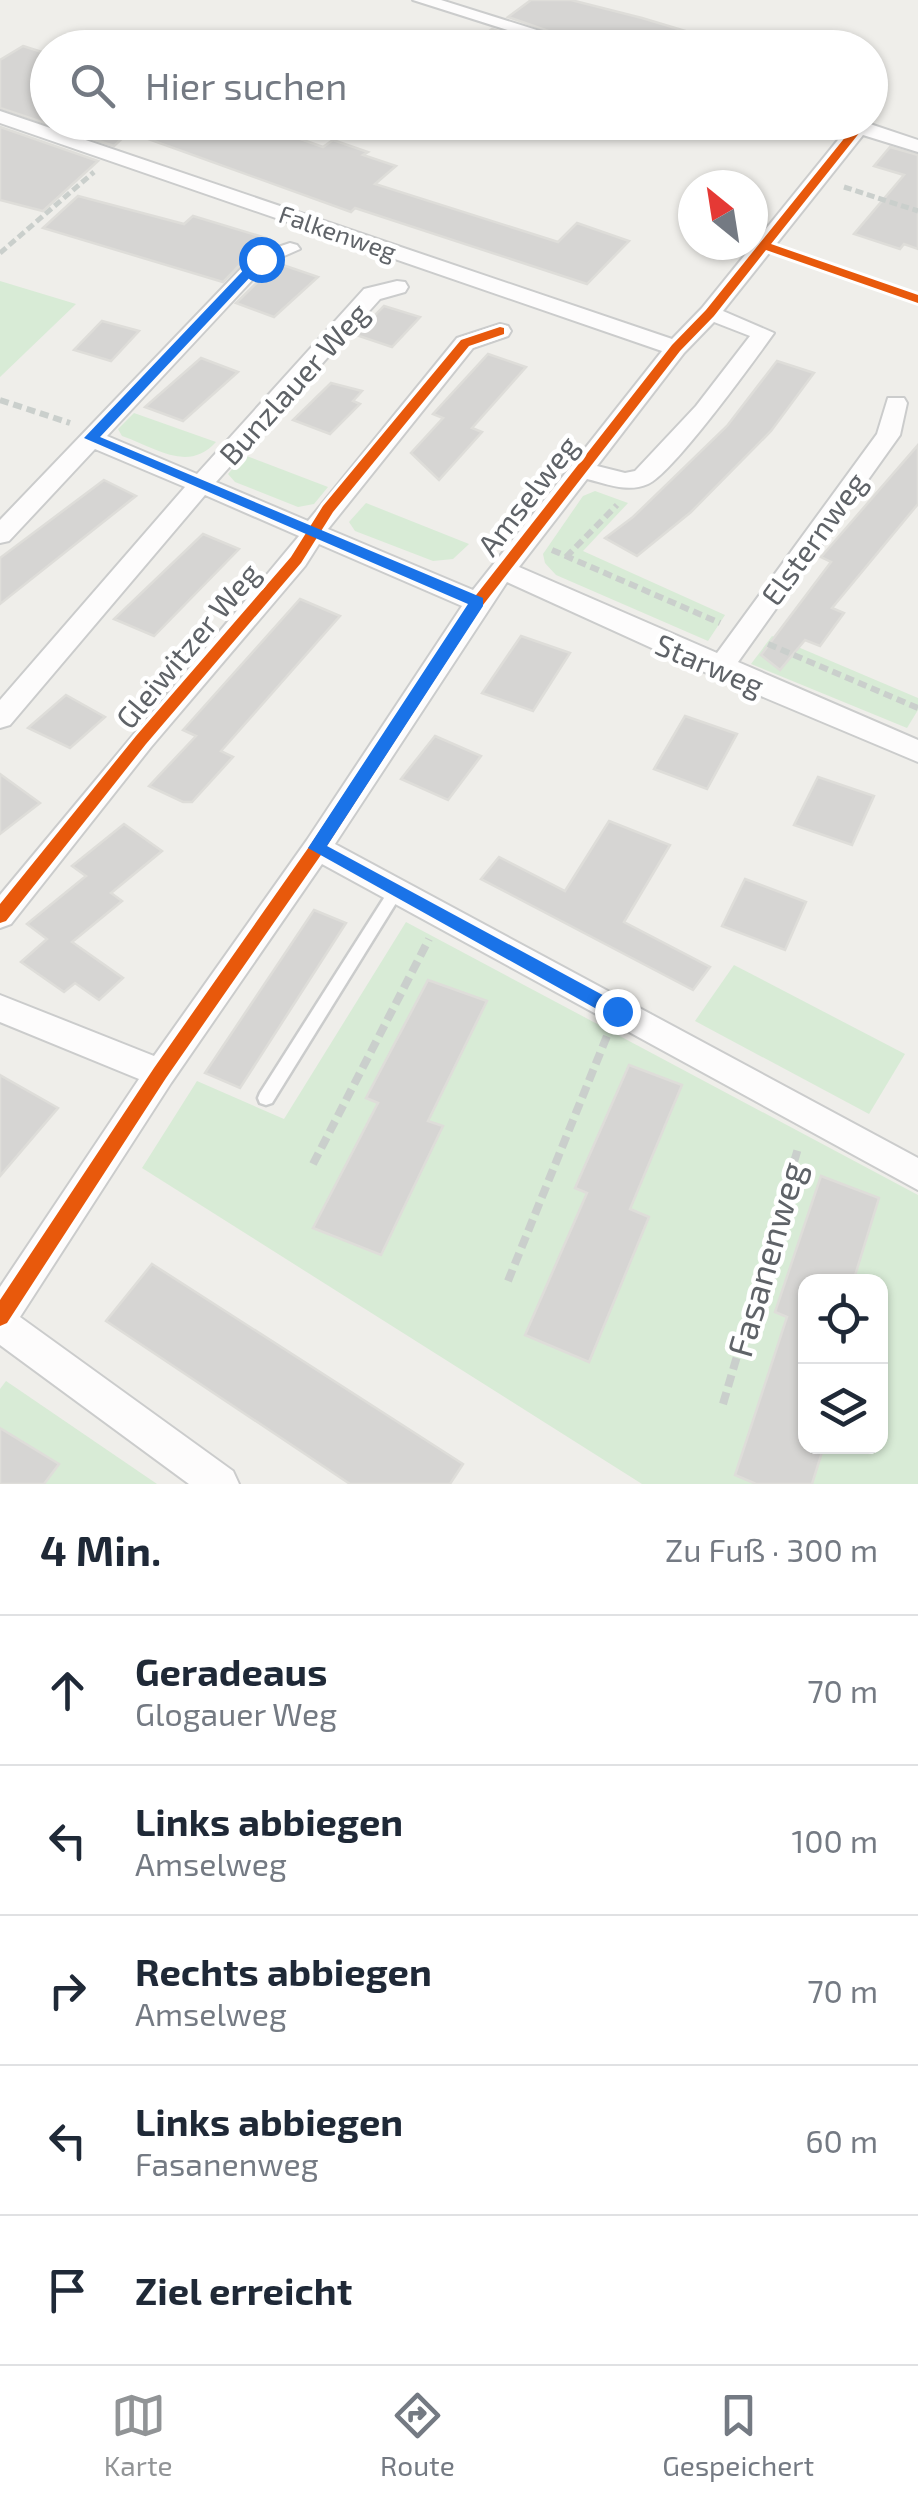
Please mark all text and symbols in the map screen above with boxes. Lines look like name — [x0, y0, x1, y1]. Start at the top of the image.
search box — [30, 30, 888, 140]
icon: search — [65, 58, 120, 113]
text: Hier suchen — [145, 62, 347, 108]
north arrow — [678, 170, 768, 260]
street label: Falkenweg — [275, 198, 401, 266]
route start — [239, 237, 285, 283]
street label: Bunzlauer Weg — [211, 294, 375, 471]
street label: Amselweg — [469, 428, 585, 562]
street label: Elsternweg — [753, 464, 873, 611]
street label: Gleiwitzer Weg — [107, 555, 267, 735]
street label: Starweg — [650, 625, 770, 703]
route end — [595, 989, 641, 1035]
street label: Fasanenweg — [717, 1157, 813, 1361]
map controls — [798, 1274, 888, 1454]
button: locate — [798, 1274, 888, 1364]
button: layers — [798, 1364, 888, 1454]
text: 4 Min. — [40, 1524, 161, 1574]
text: Zu Fuß · 300 m — [665, 1530, 878, 1568]
text: Geradeaus — [135, 1648, 327, 1694]
icon: ahead — [40, 1663, 95, 1718]
text: 70 m — [807, 1671, 878, 1709]
text: Glogauer Weg — [135, 1694, 337, 1732]
text: Links abbiegen — [135, 1798, 403, 1844]
icon: left — [40, 1813, 95, 1868]
text: 100 m — [792, 1821, 878, 1859]
text: Amselweg — [135, 1844, 287, 1882]
text: Rechts abbiegen — [135, 1948, 432, 1994]
icon: right — [40, 1963, 95, 2018]
text: 70 m — [807, 1971, 878, 2009]
text: Amselweg — [135, 1994, 287, 2032]
text: Links abbiegen — [135, 2098, 403, 2144]
icon: left — [40, 2113, 95, 2168]
text: 60 m — [805, 2121, 878, 2159]
text: Fasanenweg — [135, 2144, 319, 2182]
icon: arrive — [40, 2263, 95, 2318]
text: Ziel erreicht — [135, 2267, 352, 2313]
tab: Karte — [104, 2388, 173, 2482]
tab: Route — [380, 2388, 455, 2482]
tab: Gespeichert — [662, 2388, 814, 2482]

